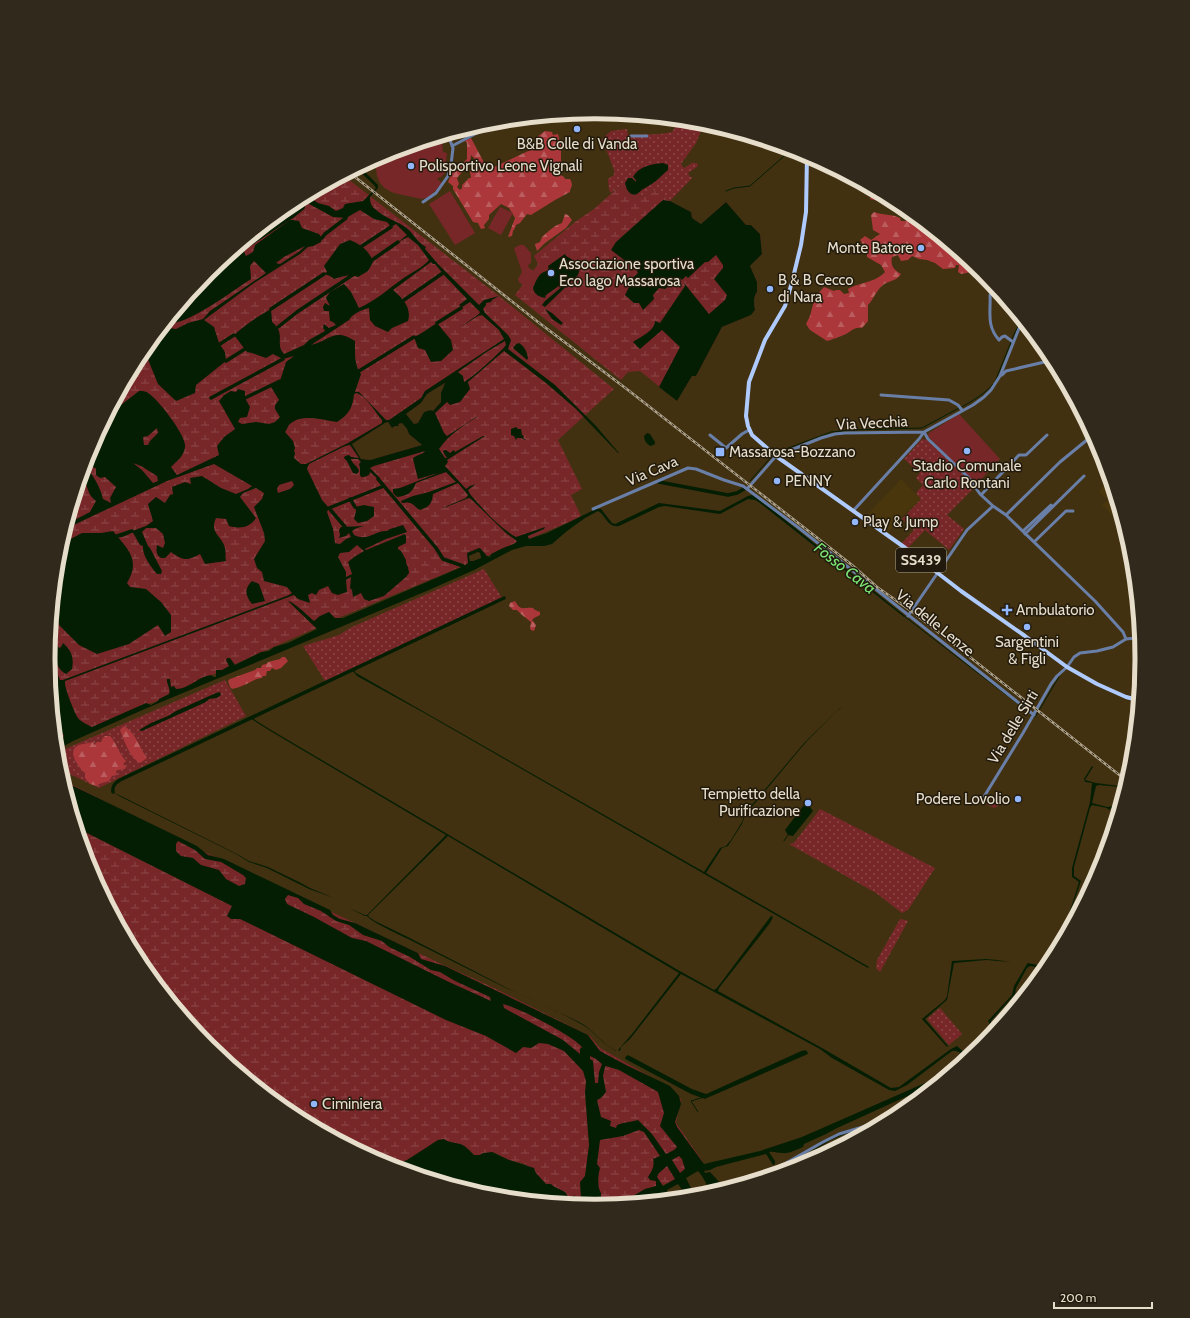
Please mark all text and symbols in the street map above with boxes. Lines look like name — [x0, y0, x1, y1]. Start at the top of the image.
marker: B&B Colle di Vanda — [572, 124, 582, 134]
place label: B&B Colle di Vanda — [517, 135, 638, 153]
place label: Polisportivo Leone Vignali — [419, 157, 583, 175]
marker: Polisportivo Leone Vignali — [406, 161, 416, 171]
place label: Monte Batore — [827, 239, 913, 257]
marker: Monte Batore — [916, 243, 926, 253]
place label: Associazione sportiva Eco lago Massarosa — [559, 255, 695, 290]
marker: Associazione sportiva Eco lago Massarosa — [546, 268, 556, 278]
place label: B & B Cecco di Nara — [778, 271, 854, 306]
marker: B & B Cecco di Nara — [765, 284, 775, 294]
street label: Via Vecchia — [836, 412, 909, 434]
place label: Massarosa-Bozzano — [729, 443, 856, 461]
marker: Massarosa-Bozzano — [714, 446, 726, 458]
marker: Stadio Comunale Carlo Rontani — [962, 446, 972, 456]
street label: Via Cava — [624, 452, 681, 490]
place label: Stadio Comunale Carlo Rontani — [913, 457, 1022, 492]
place label: PENNY — [785, 472, 832, 490]
marker: PENNY — [772, 476, 782, 486]
place label: Play & Jump — [863, 513, 938, 531]
marker: Play & Jump — [850, 517, 860, 527]
water label: Fosso Cava — [811, 538, 879, 598]
road number: SS439 — [896, 548, 946, 572]
street label: Via delle Lenze — [892, 586, 978, 660]
place label: Ambulatorio — [1016, 601, 1095, 619]
marker: Ambulatorio — [1001, 604, 1013, 616]
marker: Sargentini & Figli — [1022, 622, 1032, 632]
place label: Sargentini & Figli — [995, 633, 1059, 668]
street label: Via delle Sirti — [984, 687, 1042, 767]
place label: Tempietto della Purificazione — [701, 785, 801, 820]
place label: Podere Lovolio — [916, 790, 1010, 808]
marker: Podere Lovolio — [1013, 794, 1023, 804]
marker: Tempietto della Purificazione — [803, 798, 813, 808]
place label: Ciminiera — [322, 1095, 383, 1113]
marker: Ciminiera — [309, 1099, 319, 1109]
scale bar — [1054, 1284, 1152, 1310]
text: 200 m — [1060, 1290, 1096, 1305]

